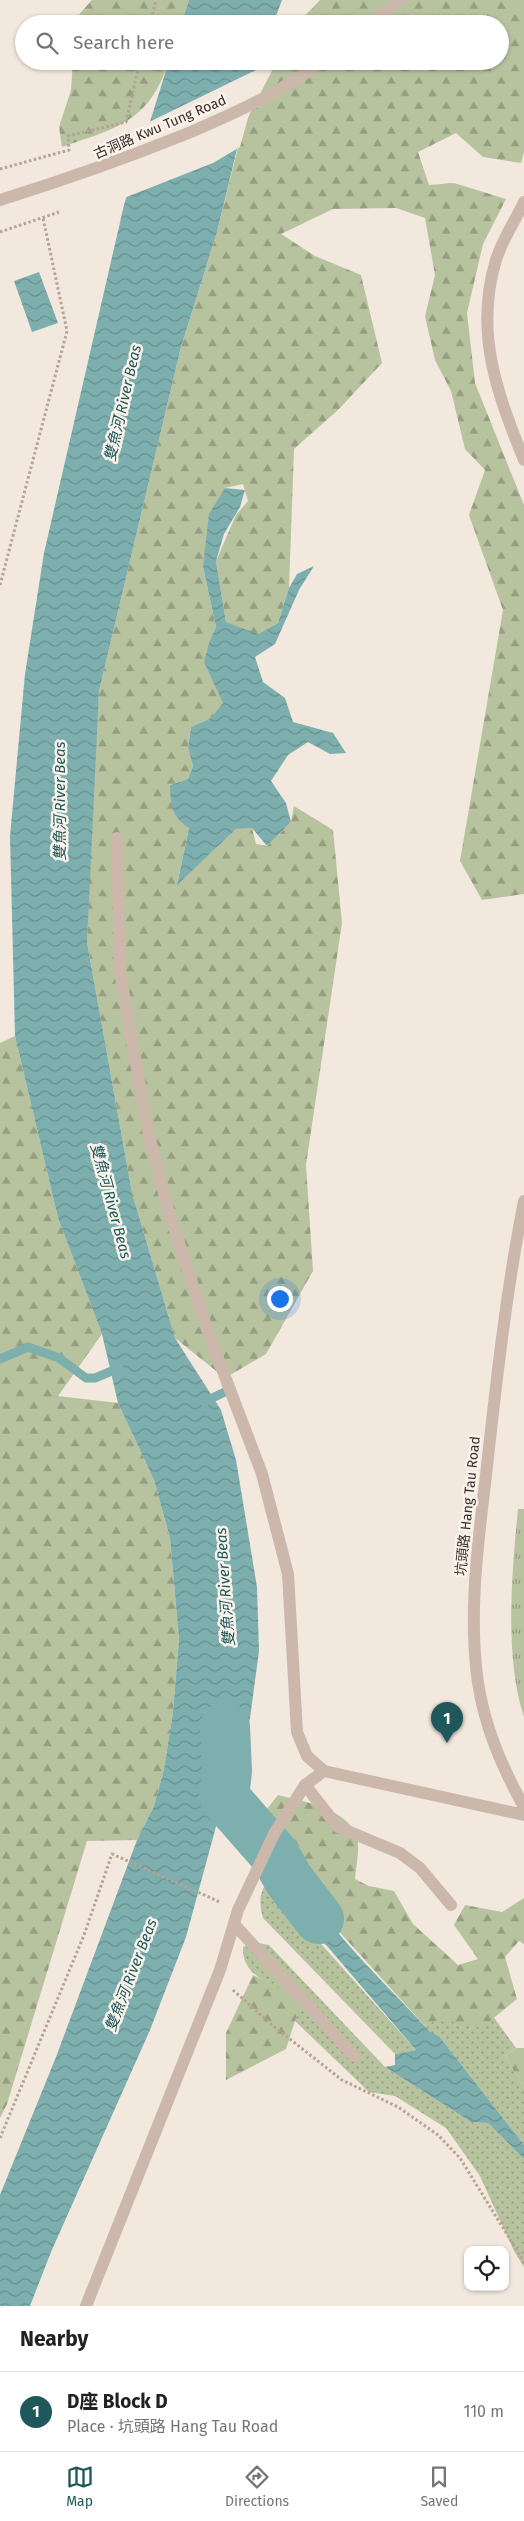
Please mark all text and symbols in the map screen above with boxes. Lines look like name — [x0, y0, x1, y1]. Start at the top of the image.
search box — [15, 15, 509, 70]
icon: search — [33, 29, 61, 57]
text: Search here — [73, 31, 174, 54]
street label: 古洞路 Kwu Tung Road — [91, 91, 229, 163]
water label: 雙魚河 River Beas — [101, 343, 145, 463]
water label: 雙魚河 River Beas — [51, 742, 69, 860]
water label: 雙魚河 River Beas — [87, 1141, 135, 1261]
your location — [267, 1286, 293, 1312]
street label: 坑頭路 Hang Tau Road — [452, 1435, 484, 1577]
water label: 雙魚河 River Beas — [212, 1527, 238, 1647]
pin: 1 — [431, 1702, 463, 1743]
water label: 雙魚河 River Beas — [101, 1916, 161, 2034]
map controls — [464, 2246, 509, 2291]
button: locate — [464, 2246, 509, 2291]
text: Nearby — [20, 2326, 88, 2352]
text: D座 Block D — [67, 2390, 168, 2413]
text: 1 — [32, 2402, 40, 2421]
text: 110 m — [463, 2402, 504, 2421]
text: Place · 坑頭路 Hang Tau Road — [67, 2417, 278, 2436]
tab: Map — [66, 2463, 94, 2510]
tab: Directions — [225, 2463, 289, 2510]
tab: Saved — [420, 2463, 458, 2510]

